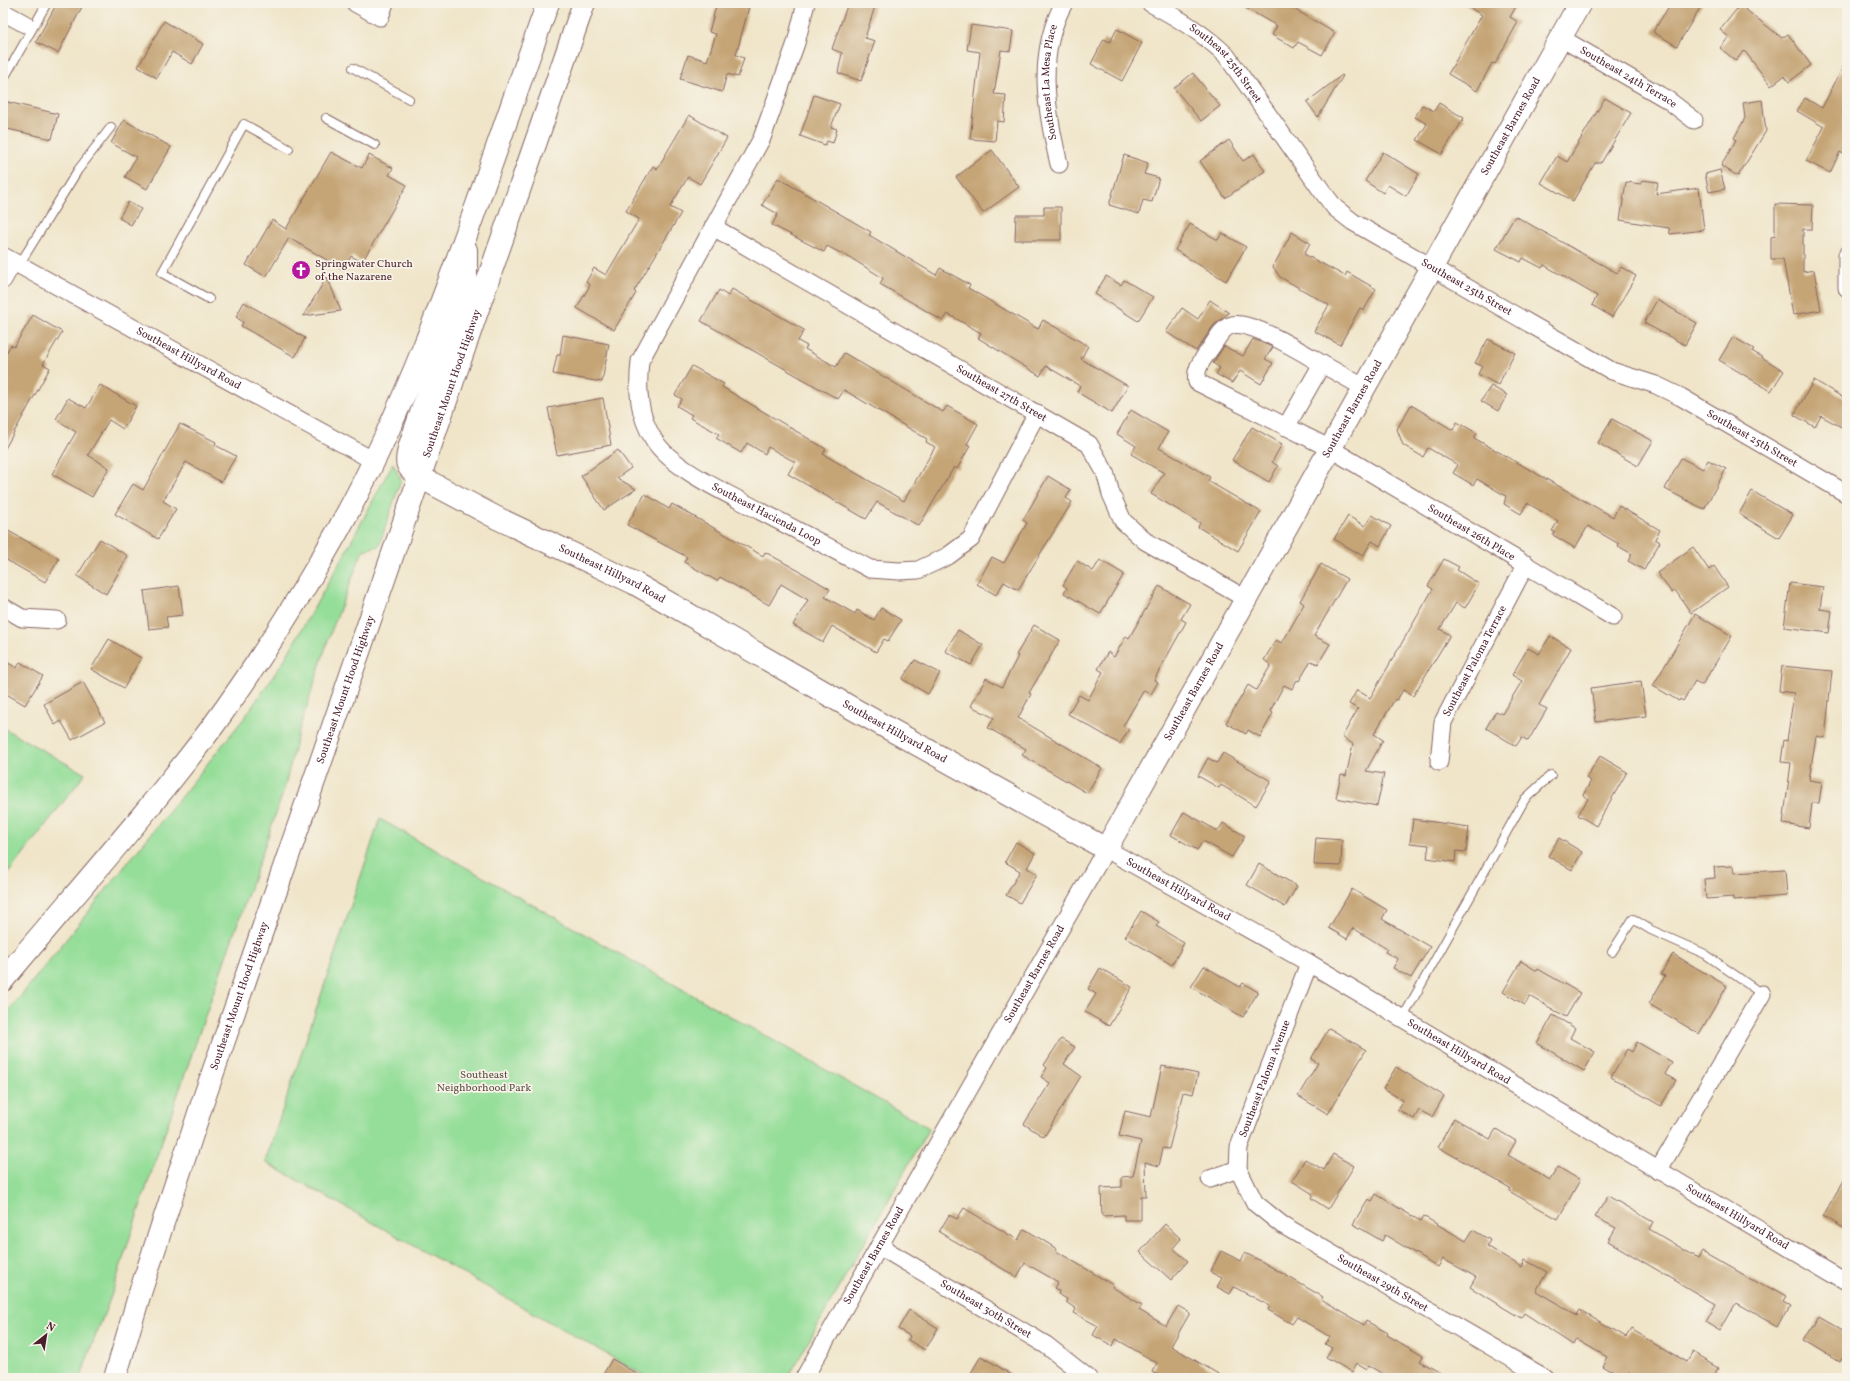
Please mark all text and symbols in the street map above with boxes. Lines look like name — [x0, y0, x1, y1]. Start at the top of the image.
street label: Southeast 25th Street — [1186, 20, 1265, 106]
street label: Southeast La Mesa Place — [1039, 22, 1062, 142]
street label: Southeast 24th Terrace — [1577, 43, 1680, 112]
street label: Southeast Barnes Road — [1477, 74, 1544, 178]
street label: Southeast 25th Street — [1418, 255, 1515, 320]
place label: Springwater Church of the Nazarene — [315, 257, 413, 285]
church icon: Springwater Church of the Nazarene — [290, 259, 312, 281]
street label: Southeast Mount Hood Highway — [419, 307, 485, 460]
street label: Southeast Hillyard Road — [133, 324, 244, 394]
street label: Southeast Barnes Road — [1319, 357, 1386, 461]
street label: Southeast 27th Street — [953, 361, 1050, 426]
street label: Southeast 25th Street — [1704, 406, 1800, 471]
street label: Southeast Hacienda Loop — [709, 479, 824, 549]
street label: Southeast 26th Place — [1425, 501, 1518, 564]
street label: Southeast Hillyard Road — [556, 541, 668, 607]
street label: Southeast Paloma Terrace — [1440, 603, 1510, 719]
street label: Southeast Mount Hood Highway — [313, 613, 378, 766]
street label: Southeast Barnes Road — [1161, 640, 1228, 744]
street label: Southeast Hillyard Road — [840, 697, 950, 767]
street label: Southeast Hillyard Road — [1123, 854, 1233, 925]
street label: Southeast Mount Hood Highway — [207, 920, 272, 1072]
street label: Southeast Barnes Road — [1001, 922, 1068, 1026]
street label: Southeast Hillyard Road — [1404, 1015, 1513, 1088]
street label: Southeast Paloma Avenue — [1236, 1018, 1294, 1140]
park label: Southeast Neighborhood Park — [437, 1068, 531, 1096]
street label: Southeast Hillyard Road — [1683, 1181, 1792, 1253]
street label: Southeast Barnes Road — [840, 1204, 908, 1307]
street label: Southeast 29th Street — [1334, 1251, 1431, 1316]
street label: Southeast 30th Street — [937, 1276, 1034, 1342]
north arrow — [26, 1315, 66, 1355]
text: N — [43, 1319, 57, 1336]

